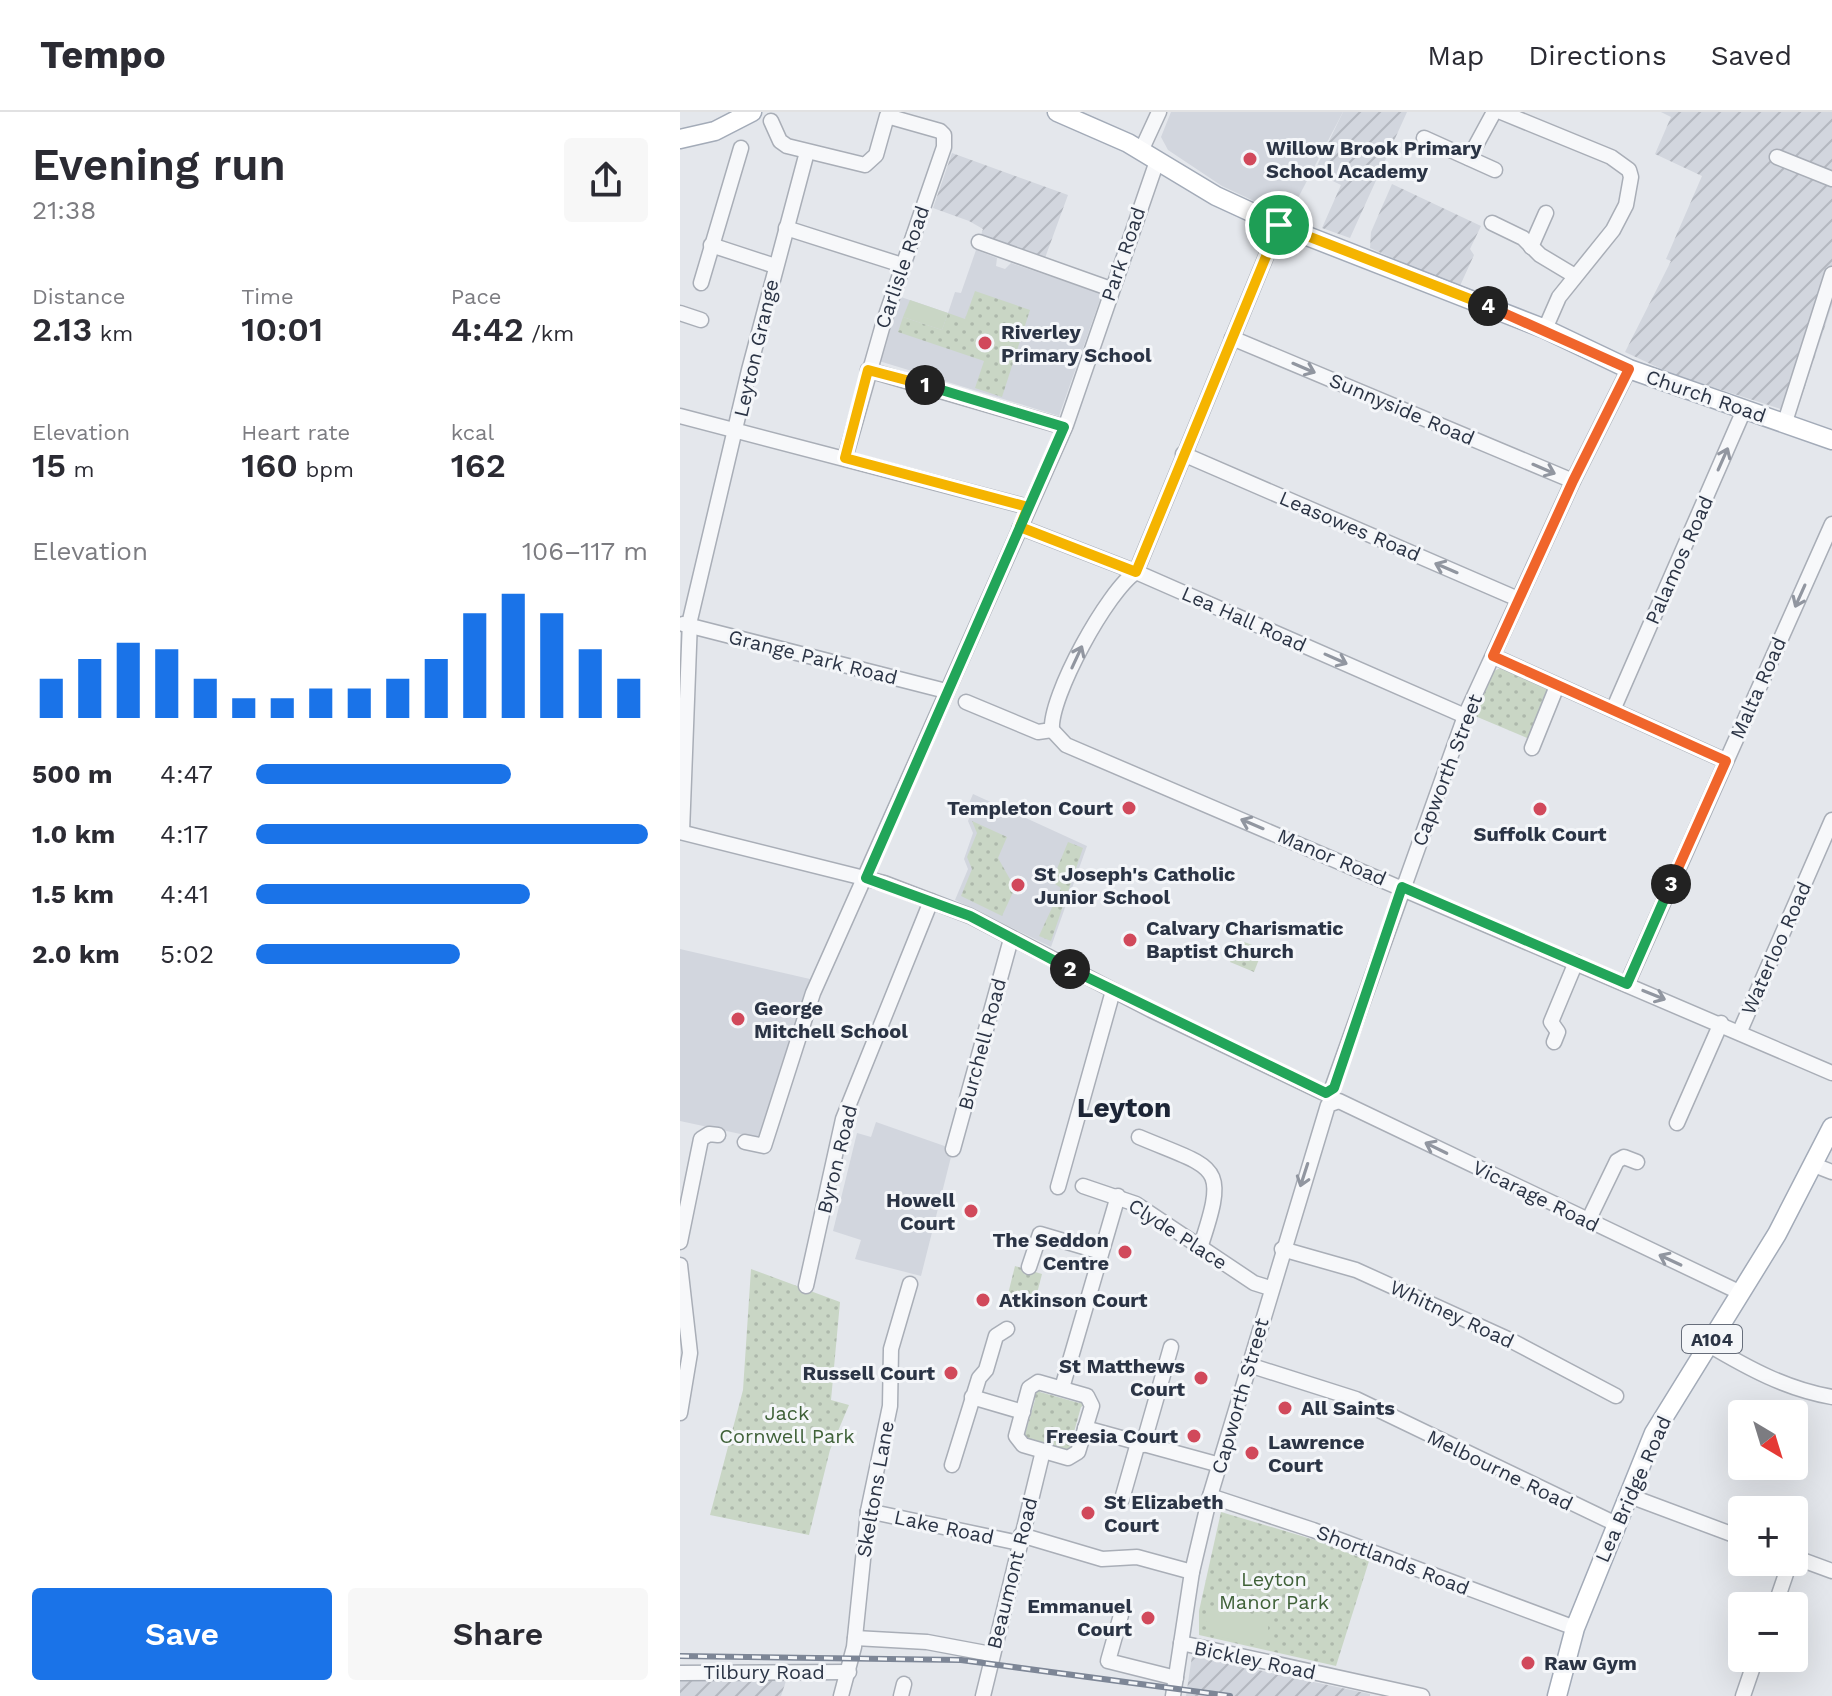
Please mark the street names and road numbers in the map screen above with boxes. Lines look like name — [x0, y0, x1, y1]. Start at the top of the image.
street label: Carlisle Road — [870, 202, 934, 332]
street label: Park Road — [1096, 204, 1150, 304]
street label: Leyton Grange — [728, 277, 784, 419]
street label: Church Road — [1643, 364, 1769, 428]
street label: Sunnyside Road — [1326, 368, 1478, 450]
street label: Leasowes Road — [1276, 485, 1424, 567]
street label: Palamos Road — [1640, 492, 1718, 628]
street label: Lea Hall Road — [1178, 581, 1310, 657]
street label: Grange Park Road — [726, 624, 900, 690]
street label: Malta Road — [1725, 633, 1791, 743]
street label: Capworth Street — [1407, 690, 1487, 849]
street label: Manor Road — [1274, 823, 1390, 891]
street label: Waterloo Road — [1736, 878, 1816, 1018]
street label: Burchell Road — [953, 975, 1011, 1113]
street label: Byron Road — [812, 1102, 862, 1216]
street label: Vicarage Road — [1469, 1155, 1603, 1237]
street label: Clyde Place — [1124, 1193, 1232, 1275]
street label: Whitney Road — [1386, 1275, 1518, 1353]
street label: Capworth Street — [1206, 1315, 1274, 1477]
road number: A104 — [1682, 1325, 1742, 1353]
street label: Lea Bridge Road — [1590, 1412, 1676, 1566]
street label: Skeltons Lane — [851, 1419, 899, 1559]
street label: Melbourne Road — [1423, 1424, 1577, 1516]
street label: Beaumont Road — [982, 1495, 1042, 1651]
street label: Lake Road — [892, 1505, 996, 1549]
street label: Shortlands Road — [1313, 1520, 1473, 1600]
street label: Bickley Road — [1192, 1635, 1318, 1685]
street label: Tilbury Road — [703, 1660, 825, 1684]

